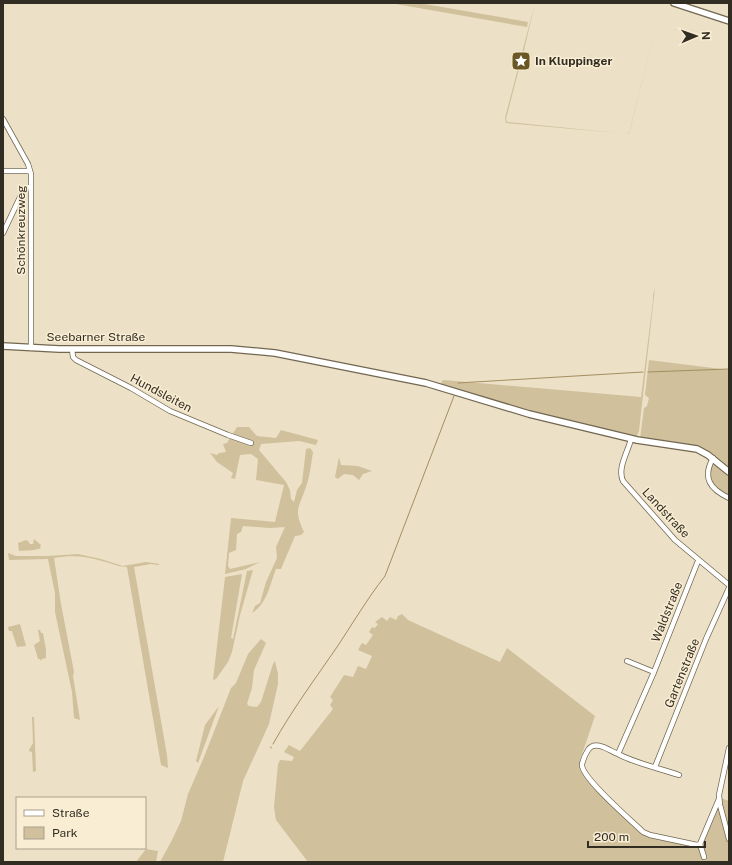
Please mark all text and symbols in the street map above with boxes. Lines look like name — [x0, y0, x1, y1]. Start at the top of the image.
north arrow — [676, 16, 716, 56]
text: N — [700, 31, 712, 40]
place icon: In Kluppinger — [510, 50, 532, 72]
place label: In Kluppinger — [535, 54, 612, 68]
street label: Schönkreuzweg — [14, 185, 28, 275]
street label: Seebarner Straße — [47, 330, 146, 344]
street label: Hundsleiten — [128, 371, 194, 415]
street label: Landstraße — [639, 485, 693, 541]
street label: Waldstraße — [649, 580, 685, 644]
street label: Gartenstraße — [662, 636, 702, 710]
legend — [16, 797, 146, 849]
text: Straße — [52, 806, 90, 820]
scale bar — [588, 823, 705, 849]
text: Park — [52, 826, 78, 840]
text: 200 m — [594, 830, 629, 844]

